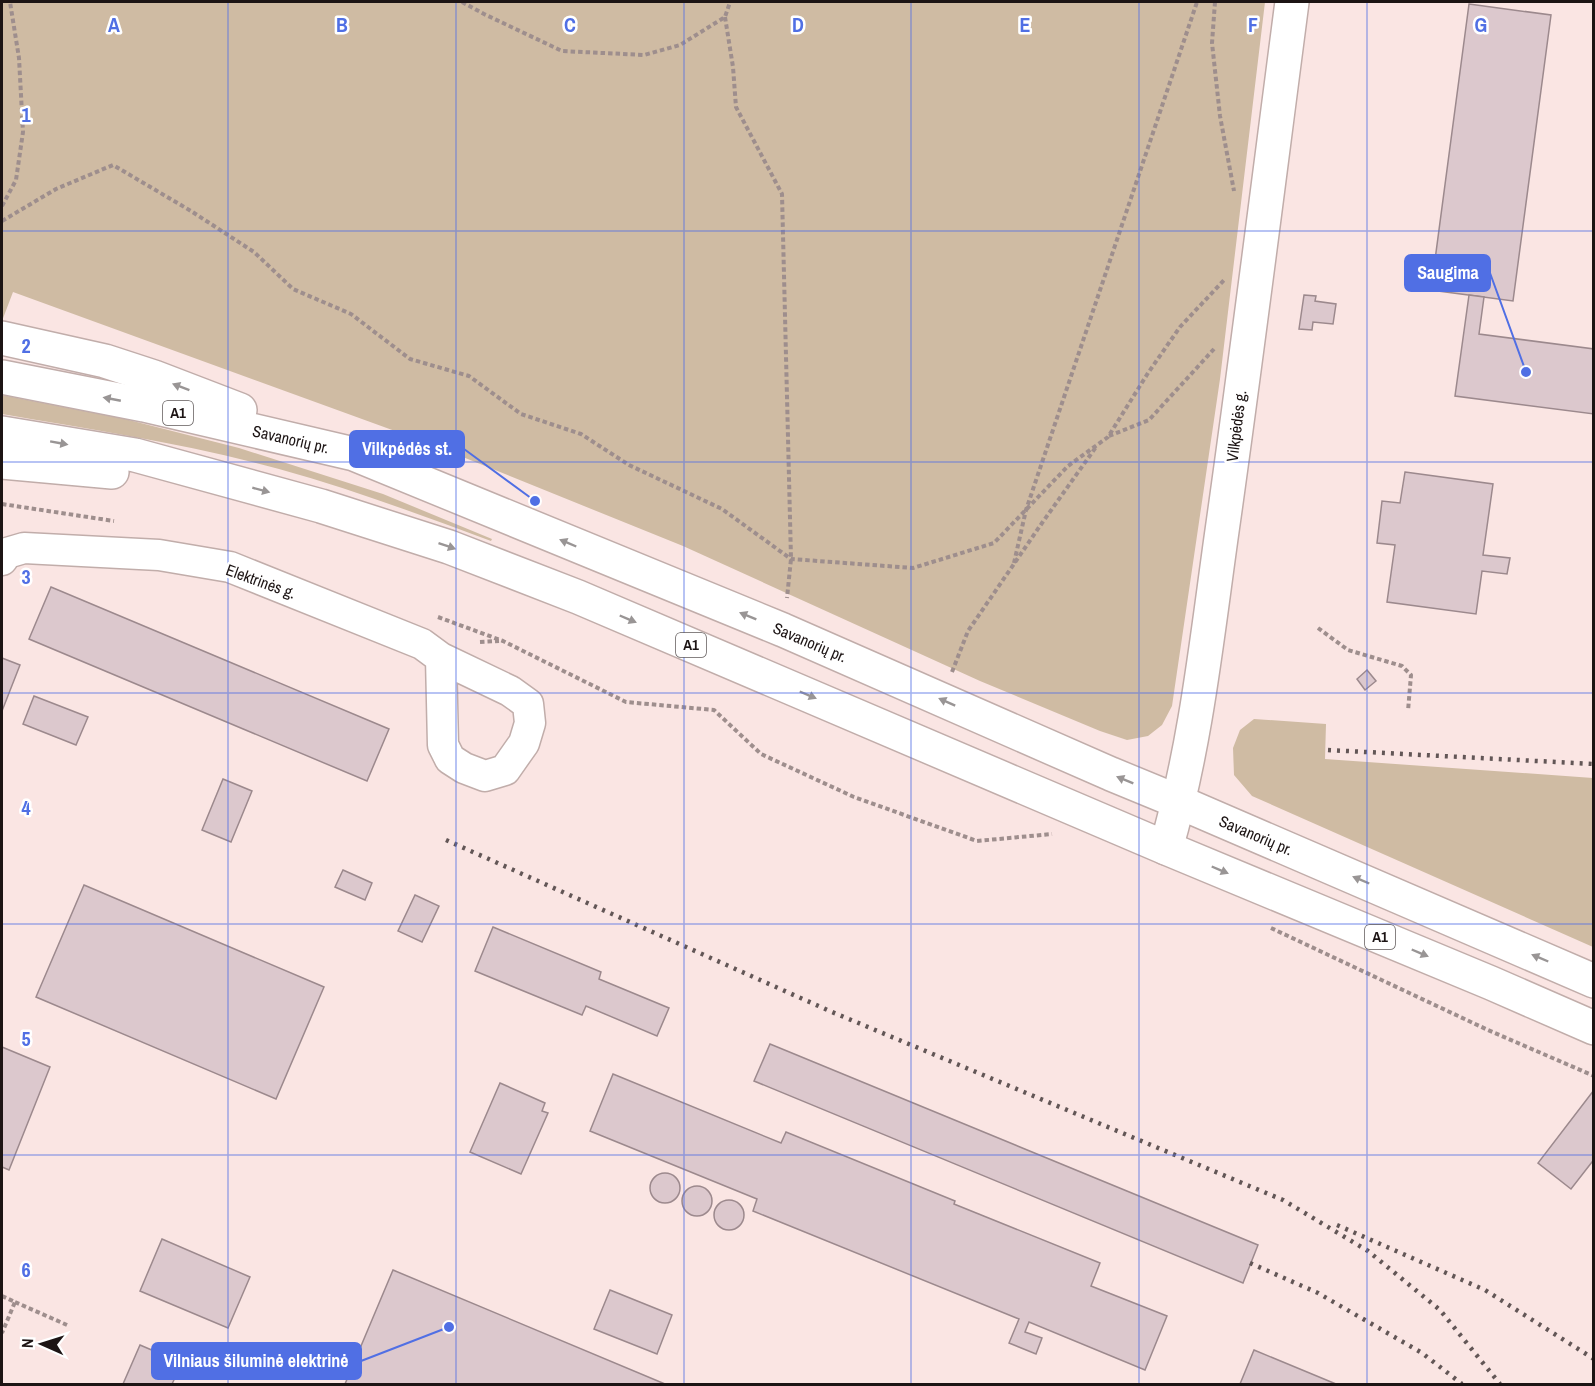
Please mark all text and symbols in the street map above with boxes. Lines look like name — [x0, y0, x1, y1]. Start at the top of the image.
text: A — [108, 11, 120, 38]
text: B — [336, 11, 348, 38]
text: C — [564, 11, 576, 38]
text: D — [792, 11, 804, 38]
text: E — [1020, 11, 1031, 38]
text: F — [1248, 11, 1258, 38]
text: G — [1475, 11, 1487, 38]
text: 1 — [21, 101, 31, 128]
callout: Saugima — [1405, 255, 1490, 291]
text: Saugima — [1417, 260, 1480, 285]
text: 2 — [21, 332, 31, 359]
one-way arrow — [172, 382, 190, 392]
street label: Vilkpėdės g. — [1221, 389, 1251, 463]
one-way arrow — [103, 394, 122, 403]
road number: A1 — [163, 401, 193, 425]
street label: Savanorių pr. — [250, 420, 332, 458]
callout: Vilkpėdės st. — [350, 431, 464, 467]
text: Vilkpėdės st. — [362, 436, 452, 461]
one-way arrow — [50, 438, 69, 447]
one-way arrow — [252, 486, 270, 495]
one-way arrow — [558, 538, 576, 548]
one-way arrow — [438, 542, 456, 552]
street label: Elektrinės g. — [223, 558, 299, 604]
text: 3 — [21, 563, 31, 590]
one-way arrow — [739, 611, 757, 621]
one-way arrow — [620, 614, 637, 623]
street label: Savanorių pr. — [770, 617, 850, 667]
road number: A1 — [676, 633, 706, 657]
one-way arrow — [799, 690, 817, 700]
one-way arrow — [937, 697, 955, 707]
one-way arrow — [1116, 775, 1134, 784]
text: 4 — [21, 794, 31, 821]
street label: Savanorių pr. — [1216, 810, 1296, 860]
one-way arrow — [1212, 865, 1230, 875]
one-way arrow — [1352, 876, 1369, 885]
road number: A1 — [1365, 925, 1395, 949]
one-way arrow — [1411, 948, 1429, 958]
one-way arrow — [1531, 953, 1548, 962]
text: 5 — [21, 1025, 31, 1052]
text: 6 — [21, 1256, 31, 1283]
north arrow — [12, 1314, 72, 1374]
text: N — [16, 1338, 38, 1349]
callout: Vilniaus šiluminė elektrinė — [152, 1343, 361, 1379]
text: Vilniaus šiluminė elektrinė — [163, 1348, 349, 1373]

